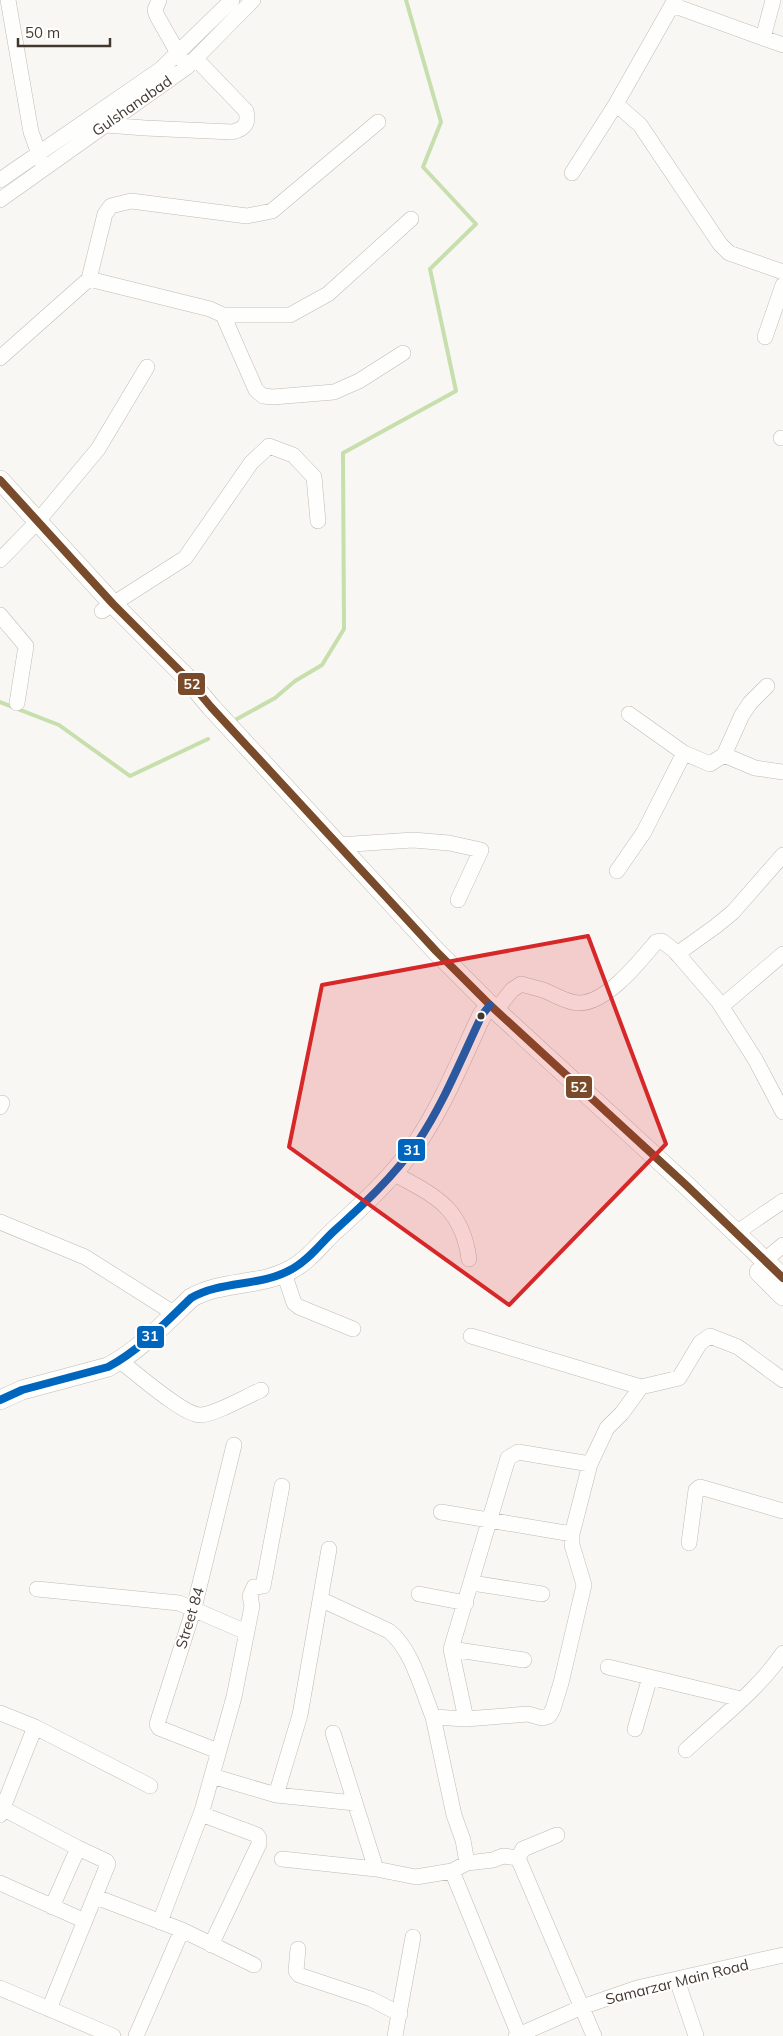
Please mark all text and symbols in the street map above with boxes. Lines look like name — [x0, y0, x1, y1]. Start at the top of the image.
scale bar — [18, 15, 110, 47]
text: 50 m — [25, 23, 60, 42]
street label: Gulshanabad — [88, 71, 175, 140]
line badge: 52 — [177, 672, 206, 696]
text: 52 — [184, 675, 200, 693]
unlabelled marker — [476, 1011, 486, 1021]
line badge: 52 — [565, 1075, 593, 1099]
text: 52 — [571, 1078, 587, 1096]
line badge: 31 — [397, 1138, 426, 1162]
text: 31 — [404, 1141, 420, 1159]
line badge: 31 — [136, 1325, 165, 1349]
text: 31 — [142, 1327, 158, 1345]
street label: Street 84 — [171, 1585, 208, 1651]
street label: Samarzar Main Road — [603, 1955, 750, 2009]

